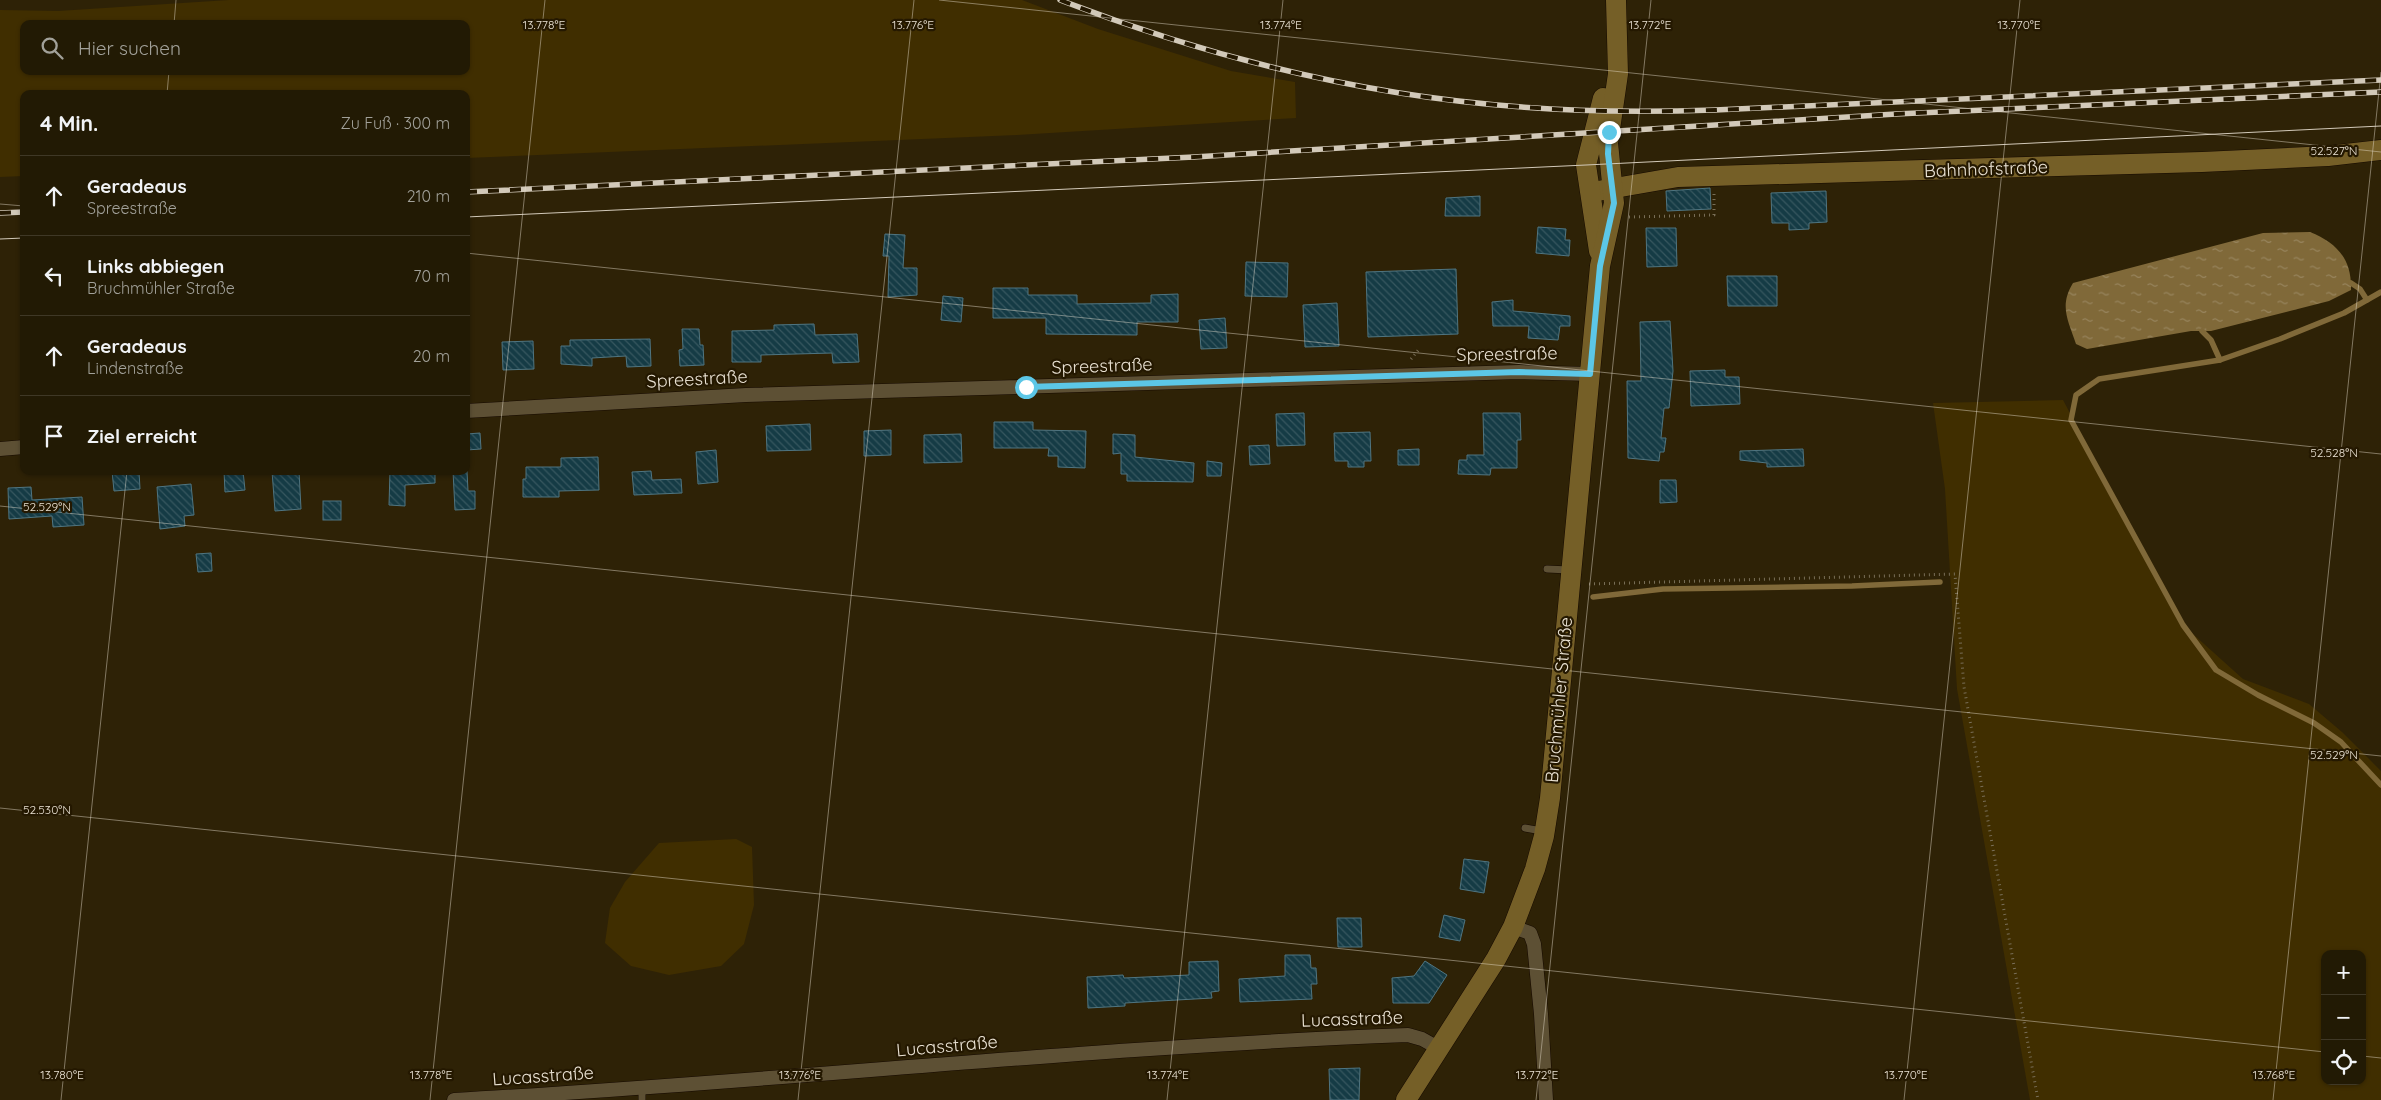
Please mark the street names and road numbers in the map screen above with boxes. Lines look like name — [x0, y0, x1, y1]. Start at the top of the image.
street label: Bahnhofstraße — [1924, 155, 2048, 182]
street label: Spreestraße — [1456, 341, 1558, 366]
street label: Spreestraße — [1051, 352, 1153, 379]
street label: Spreestraße — [646, 364, 748, 393]
street label: Bruchmühler Straße — [1540, 616, 1577, 784]
street label: Lucasstraße — [1301, 1005, 1403, 1032]
street label: Lucasstraße — [895, 1030, 999, 1061]
street label: Lucasstraße — [491, 1060, 595, 1091]

